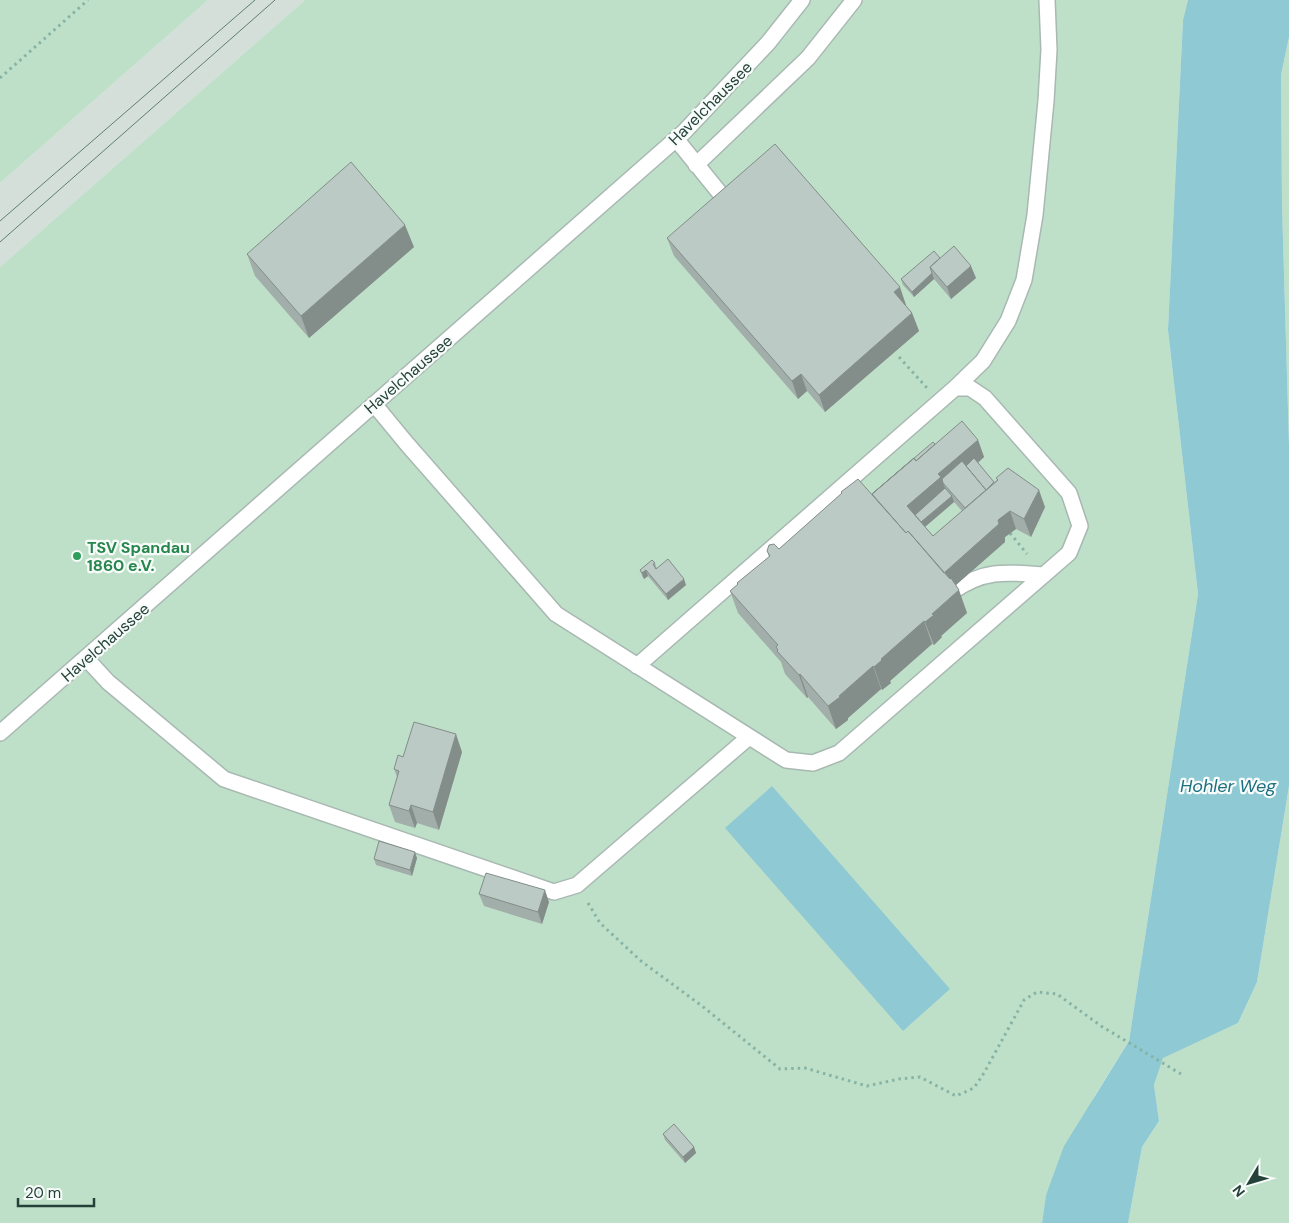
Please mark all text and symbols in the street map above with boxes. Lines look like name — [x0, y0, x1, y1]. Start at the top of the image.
street label: Havelchaussee — [664, 57, 757, 150]
street label: Havelchaussee — [360, 330, 457, 419]
place label: TSV Spandau 1860 e.V. — [87, 537, 190, 576]
marker: TSV Spandau 1860 e.V. — [71, 550, 83, 562]
street label: Havelchaussee — [57, 598, 154, 687]
water label: Hohler Weg — [1180, 774, 1277, 798]
north arrow — [1224, 1158, 1274, 1208]
scale bar — [18, 1176, 94, 1208]
text: N — [1229, 1181, 1249, 1201]
text: 20 m — [25, 1183, 61, 1203]

